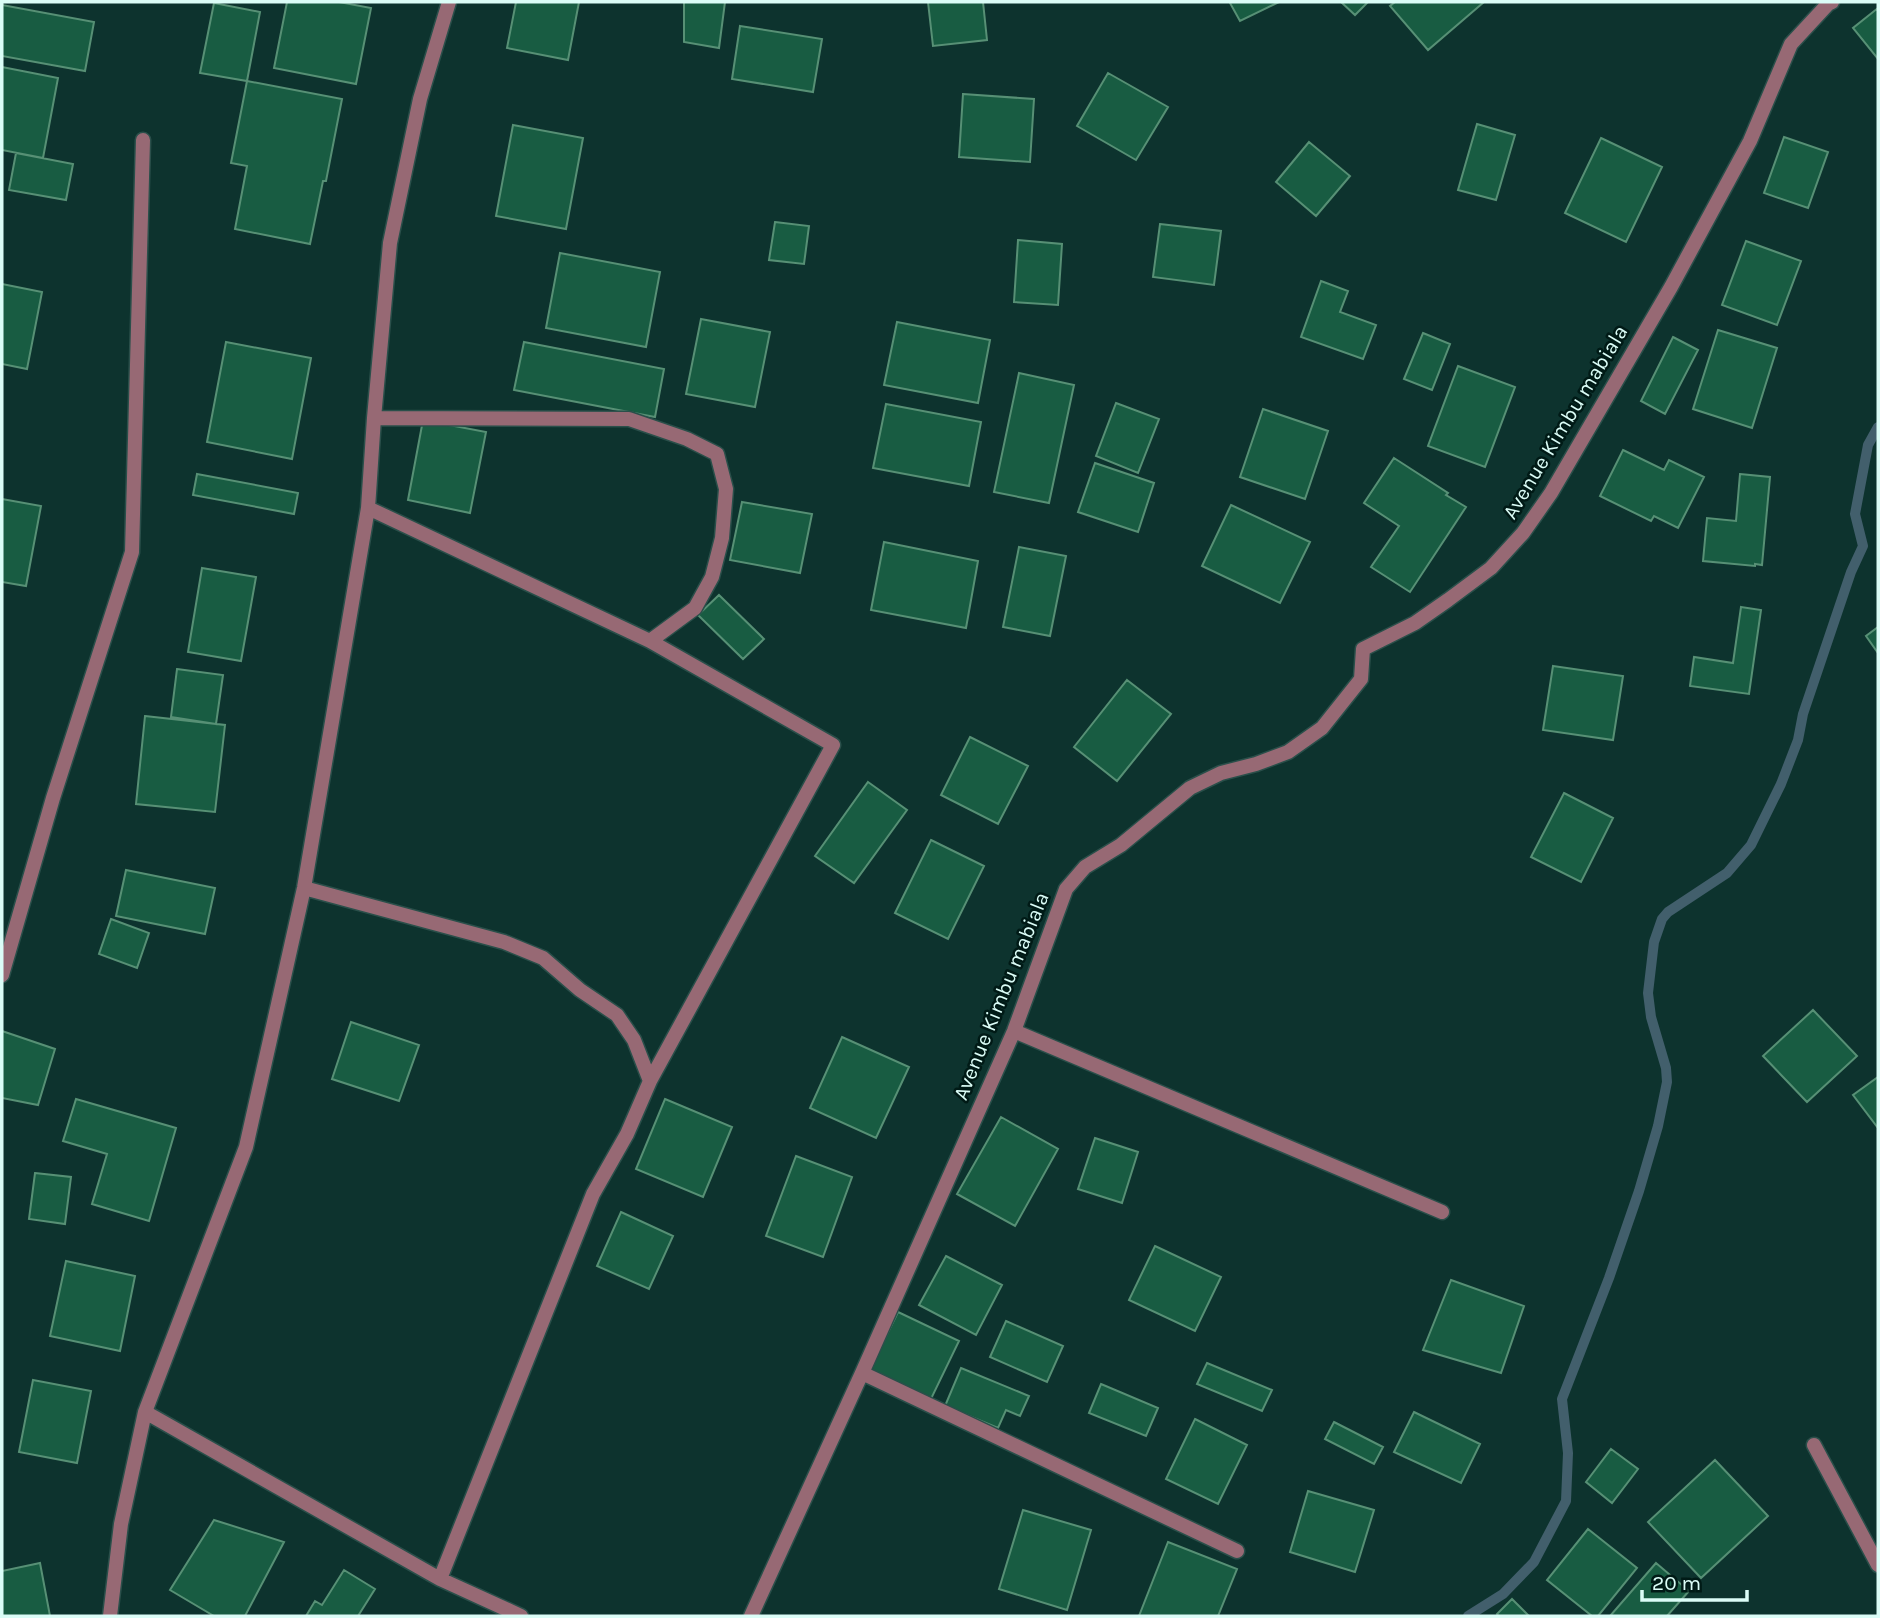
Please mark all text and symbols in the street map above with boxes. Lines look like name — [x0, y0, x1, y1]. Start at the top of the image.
street label: Avenue Kimbu mabiala — [1498, 321, 1632, 523]
street label: Avenue Kimbu mabiala — [948, 889, 1054, 1103]
scale bar — [1642, 1558, 1747, 1602]
text: 20 m — [1652, 1571, 1701, 1595]

